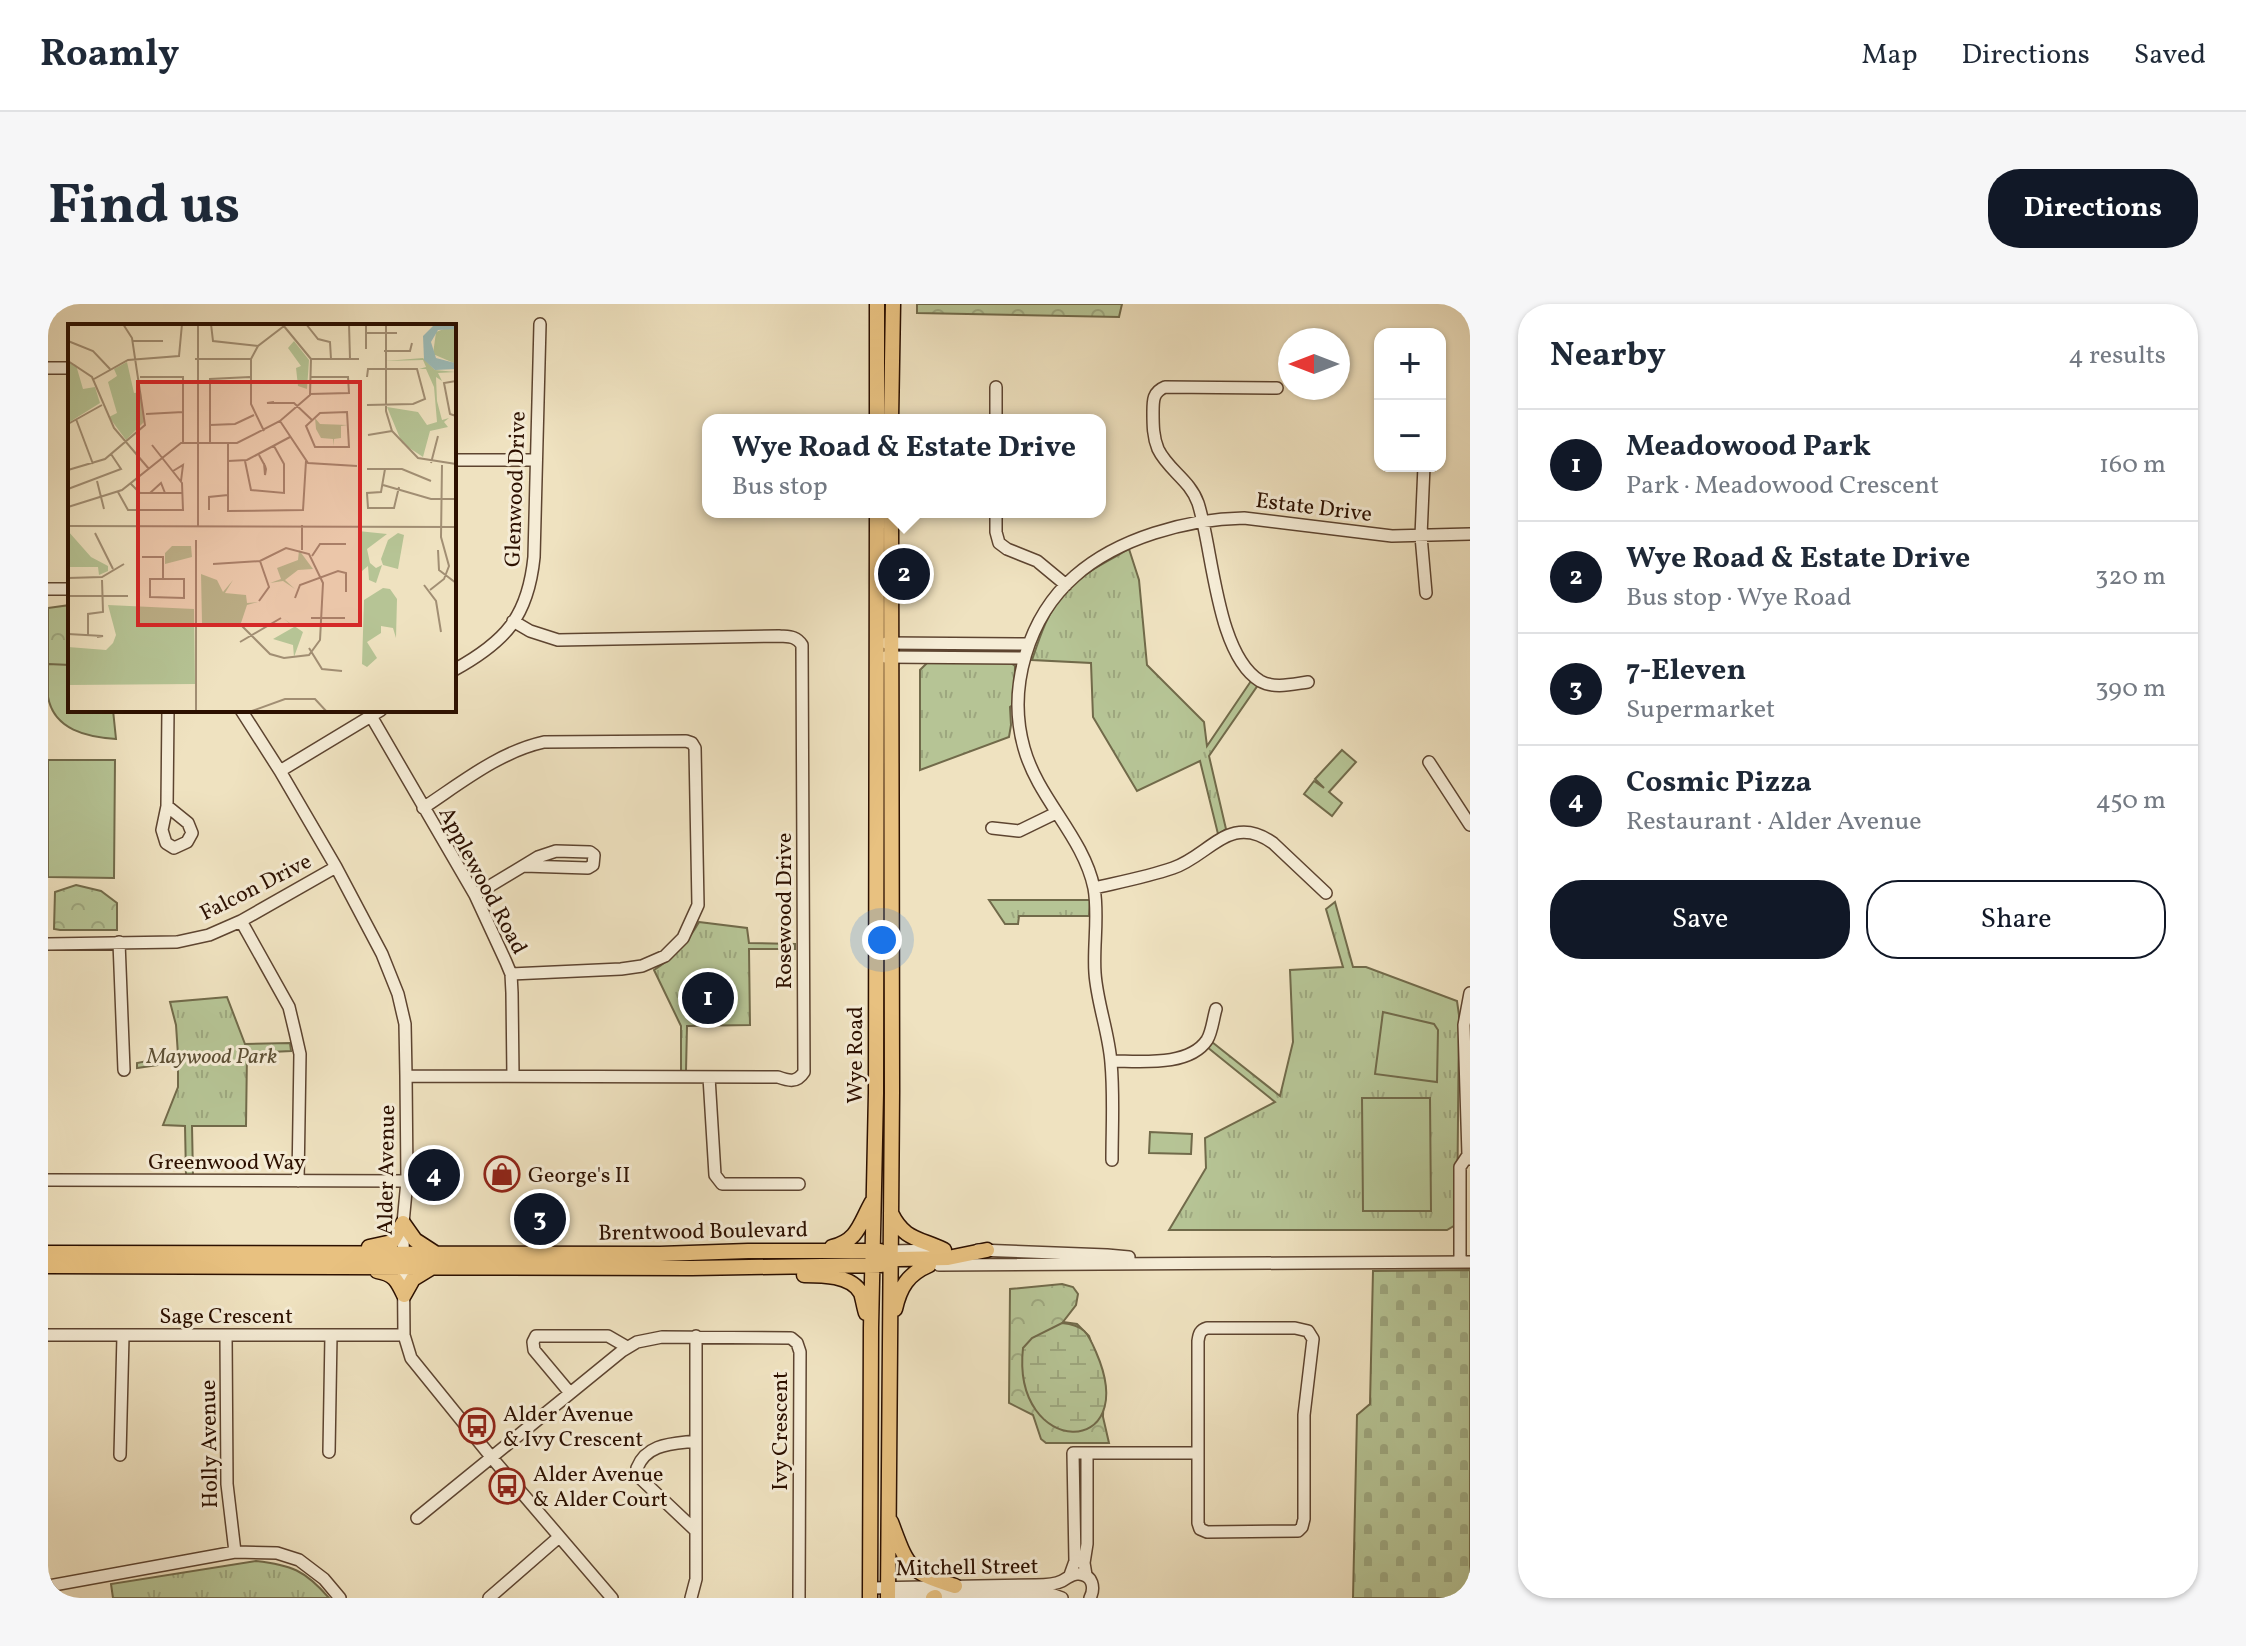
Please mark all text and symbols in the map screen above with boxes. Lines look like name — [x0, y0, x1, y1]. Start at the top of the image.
text: Roamly — [40, 29, 179, 82]
text: Map — [1862, 36, 1918, 75]
text: Directions — [1962, 36, 2090, 75]
text: Saved — [2134, 36, 2206, 75]
text: Find us — [48, 169, 240, 247]
button: Directions — [1988, 169, 2198, 248]
inset map — [68, 324, 456, 712]
north arrow — [1278, 328, 1350, 400]
map controls — [1374, 328, 1446, 472]
button: + — [1374, 328, 1446, 400]
text: Nearby — [1550, 333, 1666, 380]
text: 4 results — [2068, 338, 2166, 374]
button: − — [1374, 400, 1446, 472]
street label: Glenwood Drive — [498, 411, 535, 568]
popup — [702, 414, 1106, 518]
text: Meadowood Park — [1626, 426, 1871, 468]
text: Wye Road & Estate Drive — [732, 427, 1076, 469]
text: 1 — [1571, 447, 1581, 483]
text: 160 m — [2099, 447, 2166, 483]
text: Park · Meadowood Crescent — [1626, 468, 1939, 504]
text: Bus stop — [732, 469, 828, 505]
street label: Estate Drive — [1254, 486, 1374, 531]
text: Wye Road & Estate Drive — [1626, 538, 1970, 580]
pin: 2 — [878, 544, 930, 604]
text: 2 — [1569, 559, 1583, 595]
text: 320 m — [2095, 559, 2166, 595]
text: Bus stop · Wye Road — [1626, 580, 1852, 616]
text: 7-Eleven — [1626, 650, 1746, 692]
text: 3 — [1569, 671, 1583, 707]
text: 390 m — [2095, 671, 2166, 707]
text: Supermarket — [1626, 692, 1775, 728]
text: Cosmic Pizza — [1626, 762, 1812, 804]
text: 4 — [1568, 783, 1584, 819]
text: 450 m — [2095, 783, 2166, 819]
street label: Applewood Road — [430, 802, 534, 960]
text: Restaurant · Alder Avenue — [1626, 804, 1922, 840]
street label: Rosewood Drive — [770, 833, 801, 989]
street label: Falcon Drive — [195, 847, 317, 930]
button: Save — [1550, 880, 1850, 959]
button: Share — [1866, 880, 2166, 959]
your location — [862, 920, 902, 960]
pin: 1 — [682, 968, 734, 1028]
street label: Wye Road — [841, 1006, 872, 1104]
park label: Maywood Park — [146, 1042, 277, 1073]
street label: Alder Avenue — [371, 1105, 404, 1236]
pin: 4 — [408, 1145, 460, 1205]
street label: Greenwood Way — [148, 1148, 306, 1179]
shop icon: George's II — [483, 1155, 521, 1193]
place label: George's II — [528, 1161, 630, 1192]
pin: 3 — [514, 1189, 566, 1249]
street label: Brentwood Boulevard — [598, 1215, 808, 1250]
street label: Sage Crescent — [159, 1302, 293, 1333]
street label: Ivy Crescent — [766, 1371, 797, 1491]
street label: Holly Avenue — [194, 1379, 227, 1509]
place label: Alder Avenue & Ivy Crescent — [503, 1400, 644, 1456]
bus stop icon: Alder Avenue & Ivy Crescent — [458, 1407, 496, 1445]
place label: Alder Avenue & Alder Court — [533, 1460, 668, 1516]
bus stop icon: Alder Avenue & Alder Court — [488, 1467, 526, 1505]
street label: Mitchell Street — [895, 1552, 1039, 1585]

